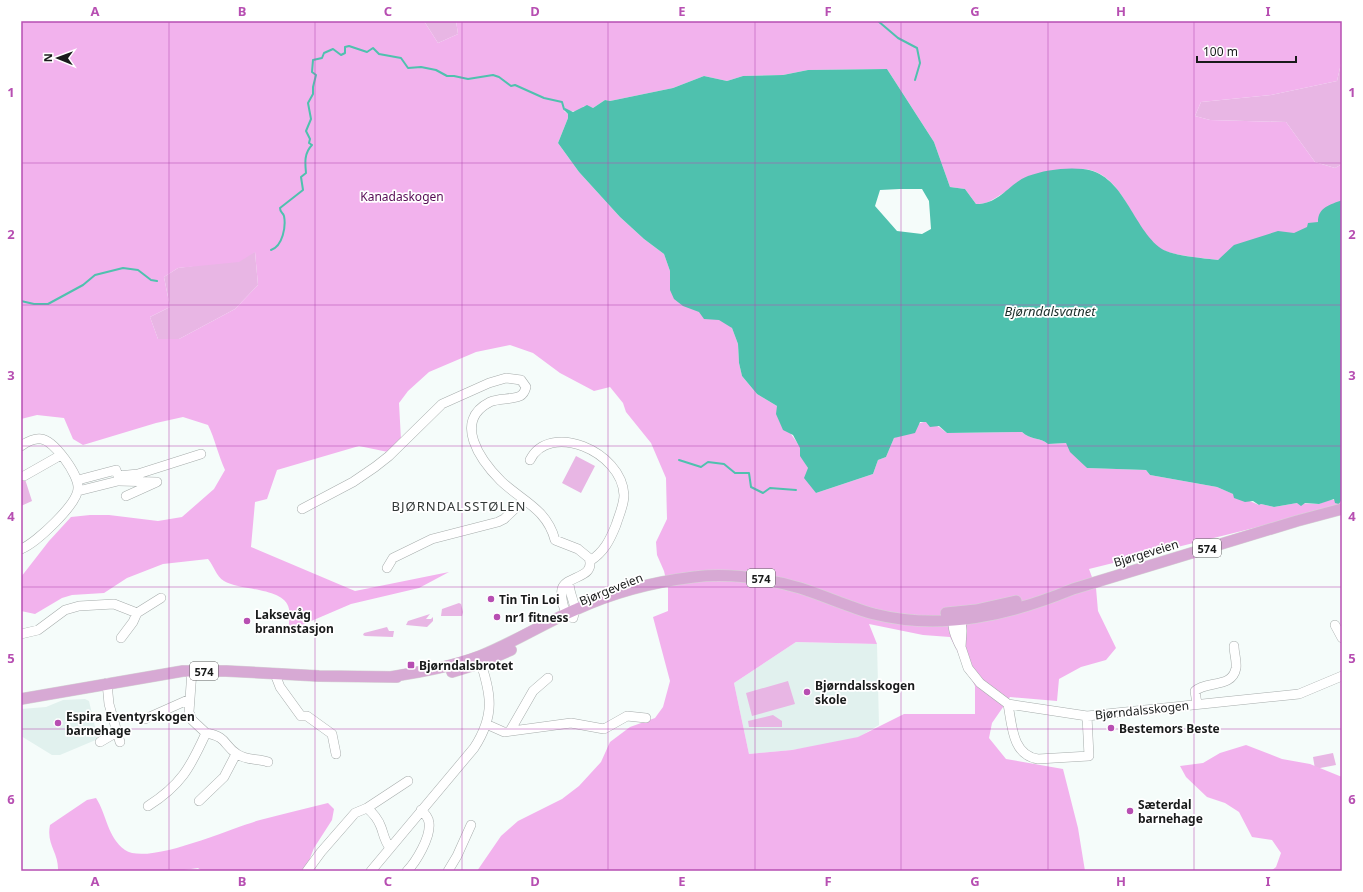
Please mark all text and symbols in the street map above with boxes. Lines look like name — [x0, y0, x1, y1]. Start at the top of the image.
text: A — [91, 2, 100, 20]
text: B — [238, 2, 246, 20]
text: C — [384, 2, 392, 20]
text: D — [530, 2, 540, 20]
text: E — [678, 2, 686, 20]
text: F — [824, 2, 832, 20]
text: G — [970, 2, 980, 20]
text: H — [1116, 2, 1126, 20]
text: I — [1265, 2, 1271, 20]
north arrow — [38, 38, 78, 78]
scale bar — [1197, 38, 1296, 64]
text: 100 m — [1203, 43, 1238, 60]
text: N — [40, 53, 55, 62]
text: 1 — [7, 83, 15, 101]
text: 1 — [1348, 83, 1356, 101]
park label: Kanadaskogen — [360, 188, 444, 205]
text: 2 — [7, 225, 15, 243]
text: 2 — [1348, 225, 1356, 243]
water label: Bjørndalsvatnet — [1004, 302, 1096, 320]
text: 3 — [7, 366, 15, 384]
text: 3 — [1348, 366, 1356, 384]
district label: BJØRNDALSSTØLEN — [392, 497, 526, 515]
text: 4 — [7, 507, 15, 525]
text: 4 — [1348, 507, 1356, 525]
street label: Bjørgeveien — [1111, 535, 1181, 571]
road number: 574 — [1193, 539, 1221, 557]
street label: Bjørgeveien — [577, 569, 645, 609]
road number: 574 — [747, 569, 775, 587]
place label: Tin Tin Loi — [499, 591, 560, 608]
marker: Tin Tin Loi — [486, 594, 496, 604]
place label: Laksevåg brannstasjon — [255, 606, 334, 637]
place label: nr1 fitness — [505, 609, 569, 626]
marker: nr1 fitness — [492, 612, 502, 622]
marker: Laksevåg brannstasjon — [242, 616, 252, 626]
text: 5 — [7, 649, 15, 667]
text: 5 — [1348, 649, 1356, 667]
place label: Bjørndalsbrotet — [419, 657, 513, 674]
marker: Bjørndalsbrotet — [406, 660, 416, 670]
road number: 574 — [190, 662, 218, 680]
place label: Bjørndalsskogen skole — [815, 677, 915, 708]
marker: Bjørndalsskogen skole — [802, 687, 812, 697]
street label: Bjørndalsskogen — [1094, 697, 1190, 723]
place label: Espira Eventyrskogen barnehage — [66, 708, 195, 739]
marker: Espira Eventyrskogen barnehage — [53, 718, 63, 728]
place label: Bestemors Beste — [1119, 720, 1220, 737]
marker: Bestemors Beste — [1106, 723, 1116, 733]
text: 6 — [7, 790, 15, 808]
text: 6 — [1348, 790, 1356, 808]
place label: Sæterdal barnehage — [1138, 796, 1203, 827]
marker: Sæterdal barnehage — [1125, 806, 1135, 816]
text: A — [91, 872, 100, 890]
text: B — [238, 872, 246, 890]
text: C — [384, 872, 392, 890]
text: D — [530, 872, 540, 890]
text: E — [678, 872, 686, 890]
text: F — [824, 872, 832, 890]
text: G — [970, 872, 980, 890]
text: H — [1116, 872, 1126, 890]
text: I — [1265, 872, 1271, 890]

